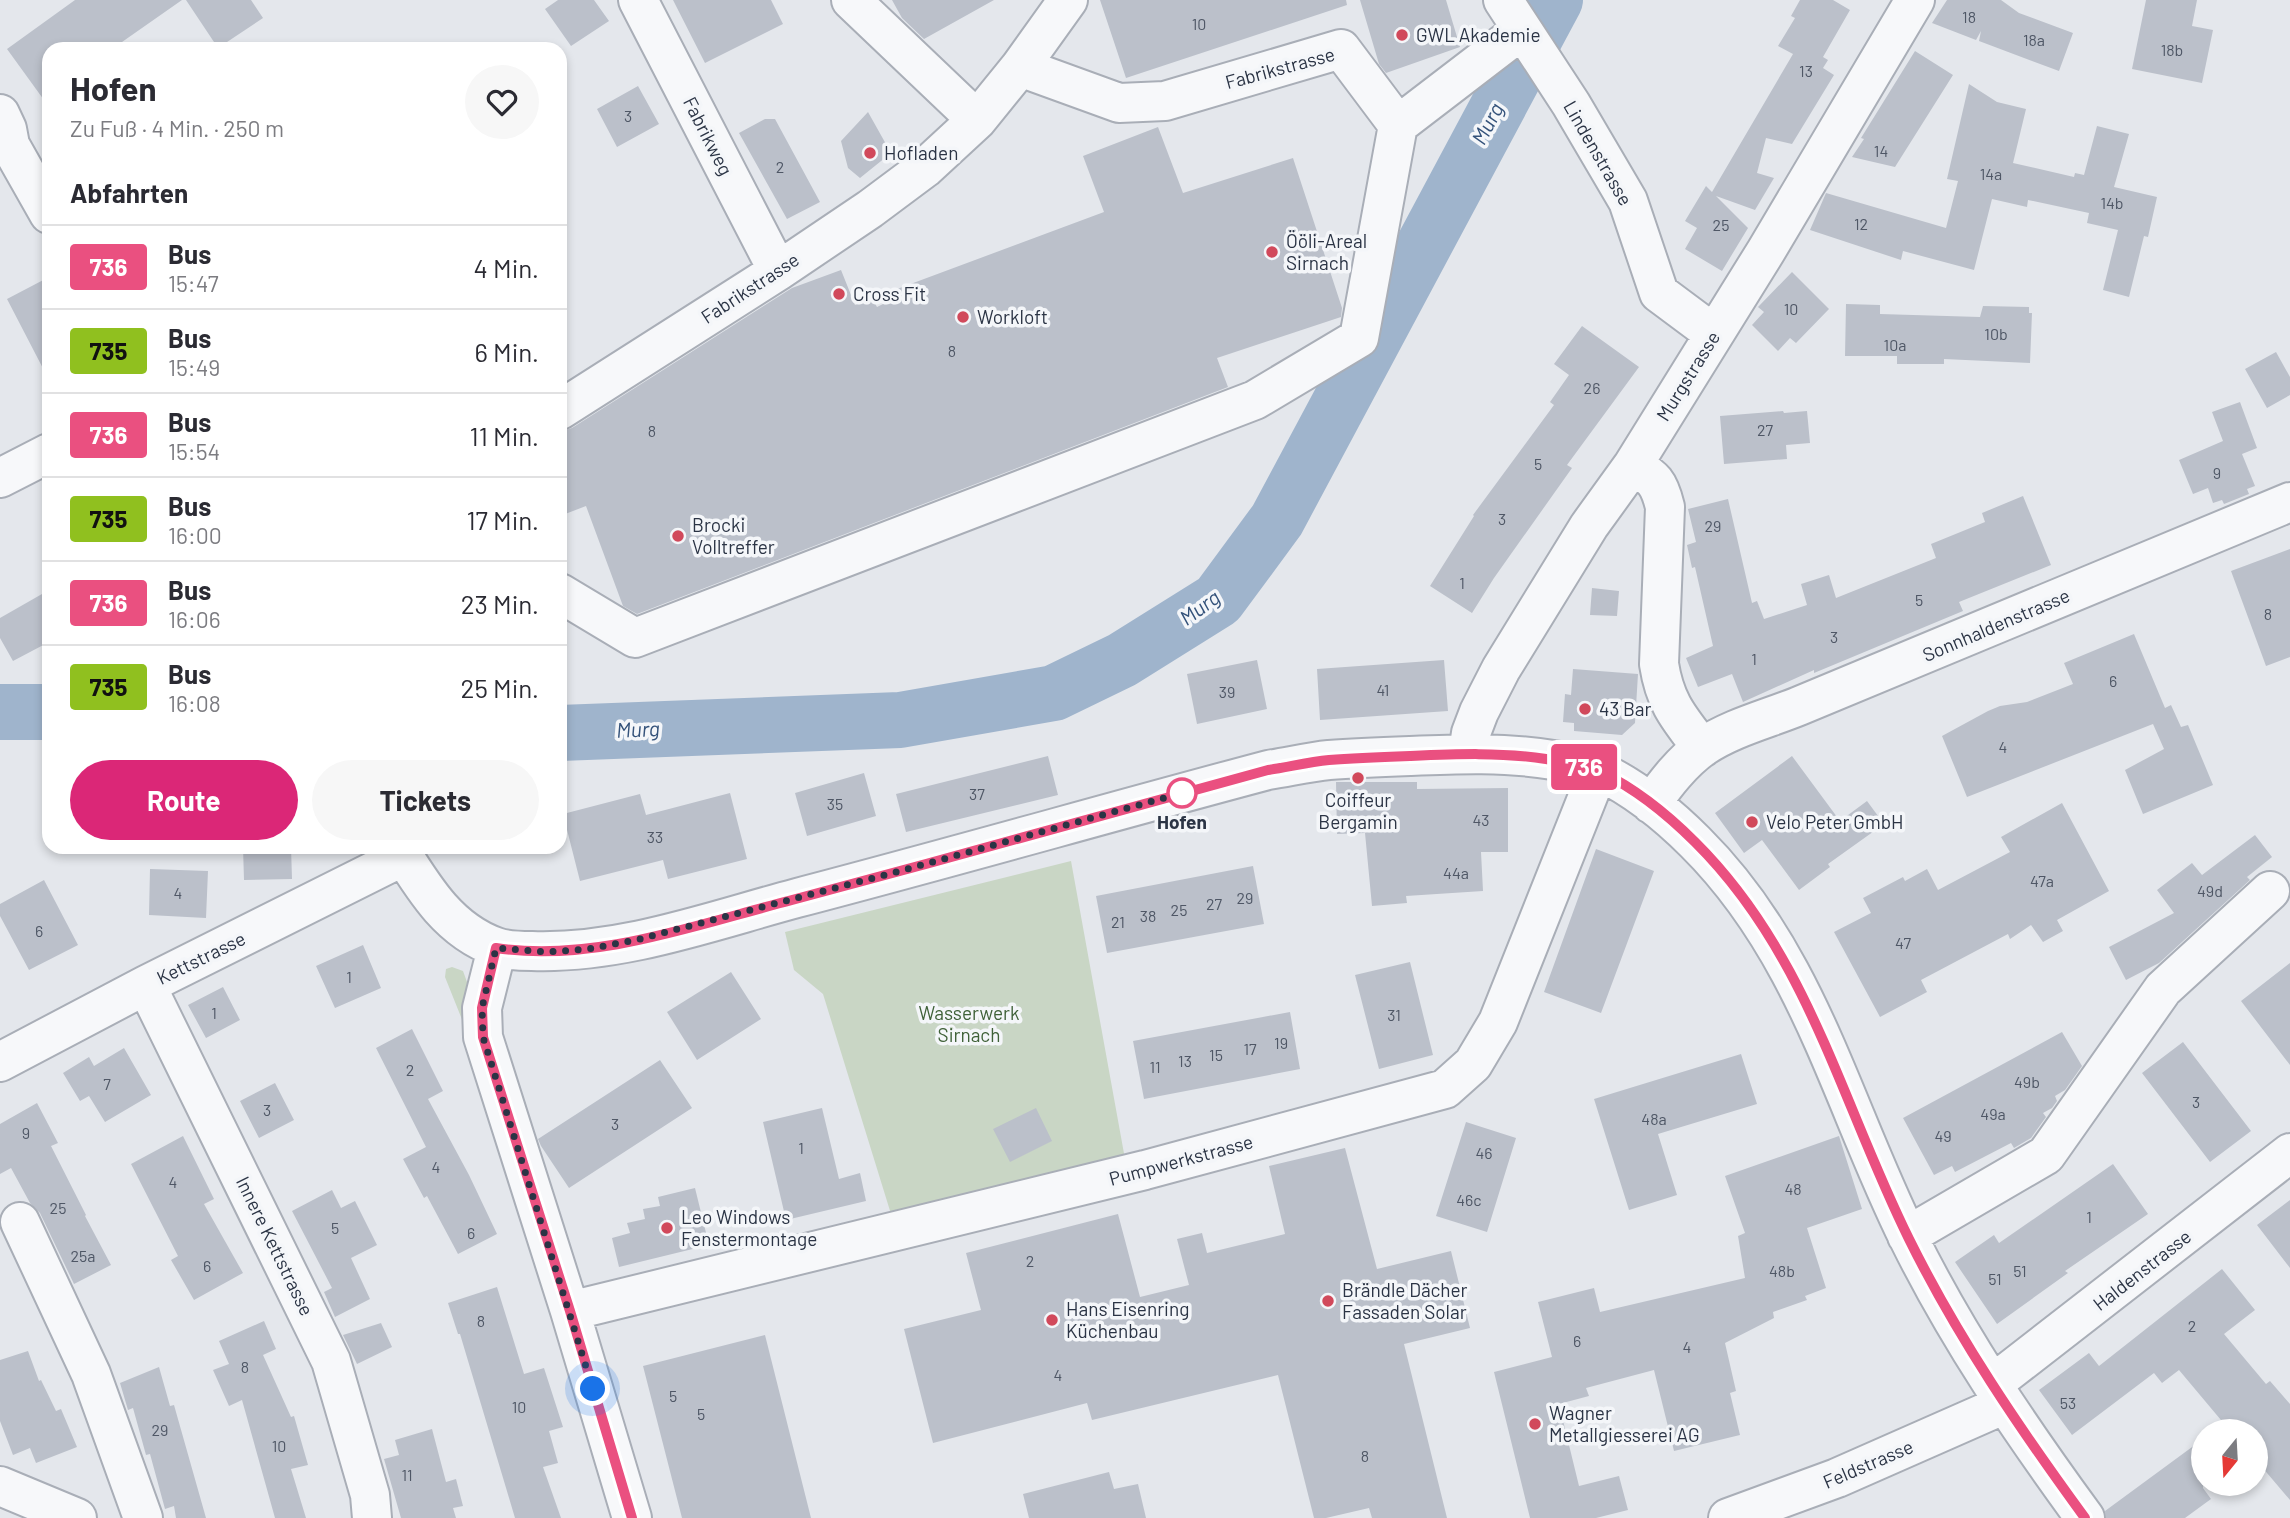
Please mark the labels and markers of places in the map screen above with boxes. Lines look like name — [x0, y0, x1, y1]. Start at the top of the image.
place label: GWL Akademie — [1416, 23, 1541, 46]
marker: GWL Akademie — [1394, 27, 1410, 43]
place label: Hofladen — [884, 141, 958, 164]
marker: Hofladen — [862, 145, 878, 161]
place label: Ööli-Areal Sirnach — [1286, 229, 1367, 274]
marker: Ööli-Areal Sirnach — [1264, 244, 1280, 260]
place label: Cross Fit — [853, 282, 926, 305]
marker: Cross Fit — [831, 286, 847, 302]
place label: Workloft — [977, 305, 1048, 328]
marker: Workloft — [955, 309, 971, 325]
place label: Brocki Volltreffer — [692, 513, 775, 558]
marker: Brocki Volltreffer — [670, 528, 686, 544]
place label: 43 Bar — [1599, 697, 1652, 720]
marker: 43 Bar — [1577, 701, 1593, 717]
marker: Coiffeur Bergamin — [1350, 770, 1366, 786]
marker: Hofen — [1167, 778, 1197, 808]
place label: Coiffeur Bergamin — [1318, 788, 1398, 833]
place label: Hofen — [1157, 810, 1207, 833]
place label: Velo Peter GmbH — [1766, 810, 1903, 833]
marker: Velo Peter GmbH — [1744, 814, 1760, 830]
place label: Leo Windows Fenstermontage — [681, 1205, 817, 1250]
marker: Leo Windows Fenstermontage — [659, 1220, 675, 1236]
place label: Brändle Dächer Fassaden Solar — [1342, 1278, 1468, 1323]
marker: Brändle Dächer Fassaden Solar — [1320, 1293, 1336, 1309]
place label: Hans Eisenring Küchenbau — [1066, 1297, 1189, 1342]
marker: Hans Eisenring Küchenbau — [1044, 1312, 1060, 1328]
place label: Wagner Metallgiesserei AG — [1549, 1401, 1700, 1446]
marker: Wagner Metallgiesserei AG — [1527, 1416, 1543, 1432]

